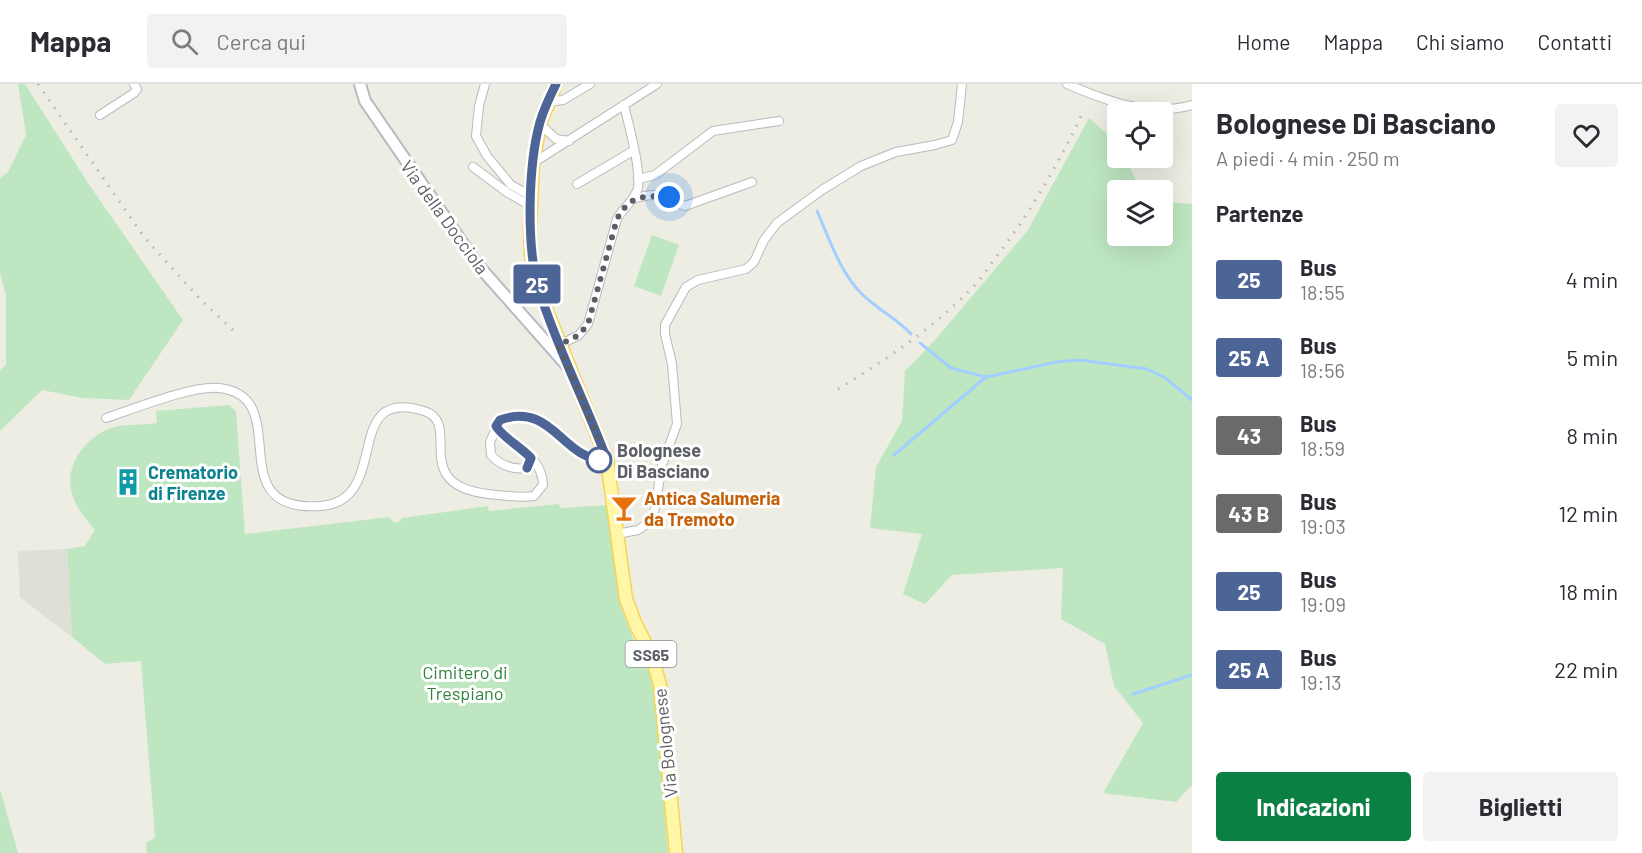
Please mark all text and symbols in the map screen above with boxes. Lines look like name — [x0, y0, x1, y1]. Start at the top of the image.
search box — [147, 14, 567, 68]
text: Mappa — [30, 24, 111, 58]
icon: search — [168, 25, 201, 58]
text: Cerca qui — [216, 28, 306, 54]
text: Home — [1237, 29, 1290, 54]
text: Mappa — [1323, 29, 1383, 54]
text: Chi siamo — [1416, 29, 1505, 54]
text: Contatti — [1538, 29, 1612, 54]
map controls — [1107, 102, 1173, 246]
button: locate — [1107, 102, 1173, 168]
button: heart — [1555, 104, 1618, 167]
text: Bolognese Di Basciano — [1216, 106, 1496, 140]
text: A piedi · 4 min · 250 m — [1216, 146, 1400, 170]
street label: Via della Docciola — [396, 156, 494, 278]
button: layers — [1107, 180, 1173, 246]
your location — [654, 182, 684, 212]
text: Partenze — [1216, 200, 1304, 226]
text: Bus — [1300, 254, 1337, 280]
line badge: 25 — [510, 264, 564, 304]
text: 4 min — [1566, 266, 1618, 292]
text: 25 — [1237, 267, 1261, 292]
text: 25 — [525, 272, 549, 297]
text: 18:55 — [1300, 280, 1345, 304]
text: Bus — [1300, 332, 1337, 358]
text: 5 min — [1567, 344, 1618, 370]
text: 25 A — [1228, 345, 1270, 370]
text: 18:56 — [1300, 358, 1345, 382]
text: Bus — [1300, 410, 1337, 436]
text: 8 min — [1566, 422, 1618, 448]
text: 43 — [1237, 423, 1261, 448]
text: 18:59 — [1300, 436, 1345, 460]
place label: Bolognese Di Basciano — [617, 439, 710, 482]
marker: Bolognese Di Basciano — [586, 447, 612, 473]
place label: Crematorio di Firenze — [148, 461, 238, 504]
building icon: Crematorio di Firenze — [113, 467, 143, 497]
place label: Antica Salumeria da Tremoto — [644, 487, 780, 530]
text: Bus — [1300, 488, 1337, 514]
bar icon: Antica Salumeria da Tremoto — [609, 493, 639, 523]
text: 12 min — [1558, 500, 1618, 526]
text: 43 B — [1228, 501, 1270, 526]
text: 19:03 — [1300, 514, 1346, 538]
text: Bus — [1300, 566, 1337, 592]
text: 18 min — [1559, 578, 1618, 604]
text: 25 — [1237, 579, 1261, 604]
text: 19:09 — [1300, 592, 1346, 616]
road number: SS65 — [626, 641, 676, 667]
text: Bus — [1300, 644, 1337, 670]
text: 22 min — [1554, 656, 1618, 682]
text: 25 A — [1228, 657, 1270, 682]
park label: Cimitero di Trespiano — [422, 661, 508, 704]
text: 19:13 — [1300, 670, 1342, 694]
street label: Via Bolognese — [648, 687, 682, 799]
button: Indicazioni — [1216, 772, 1411, 841]
button: Biglietti — [1423, 772, 1618, 841]

